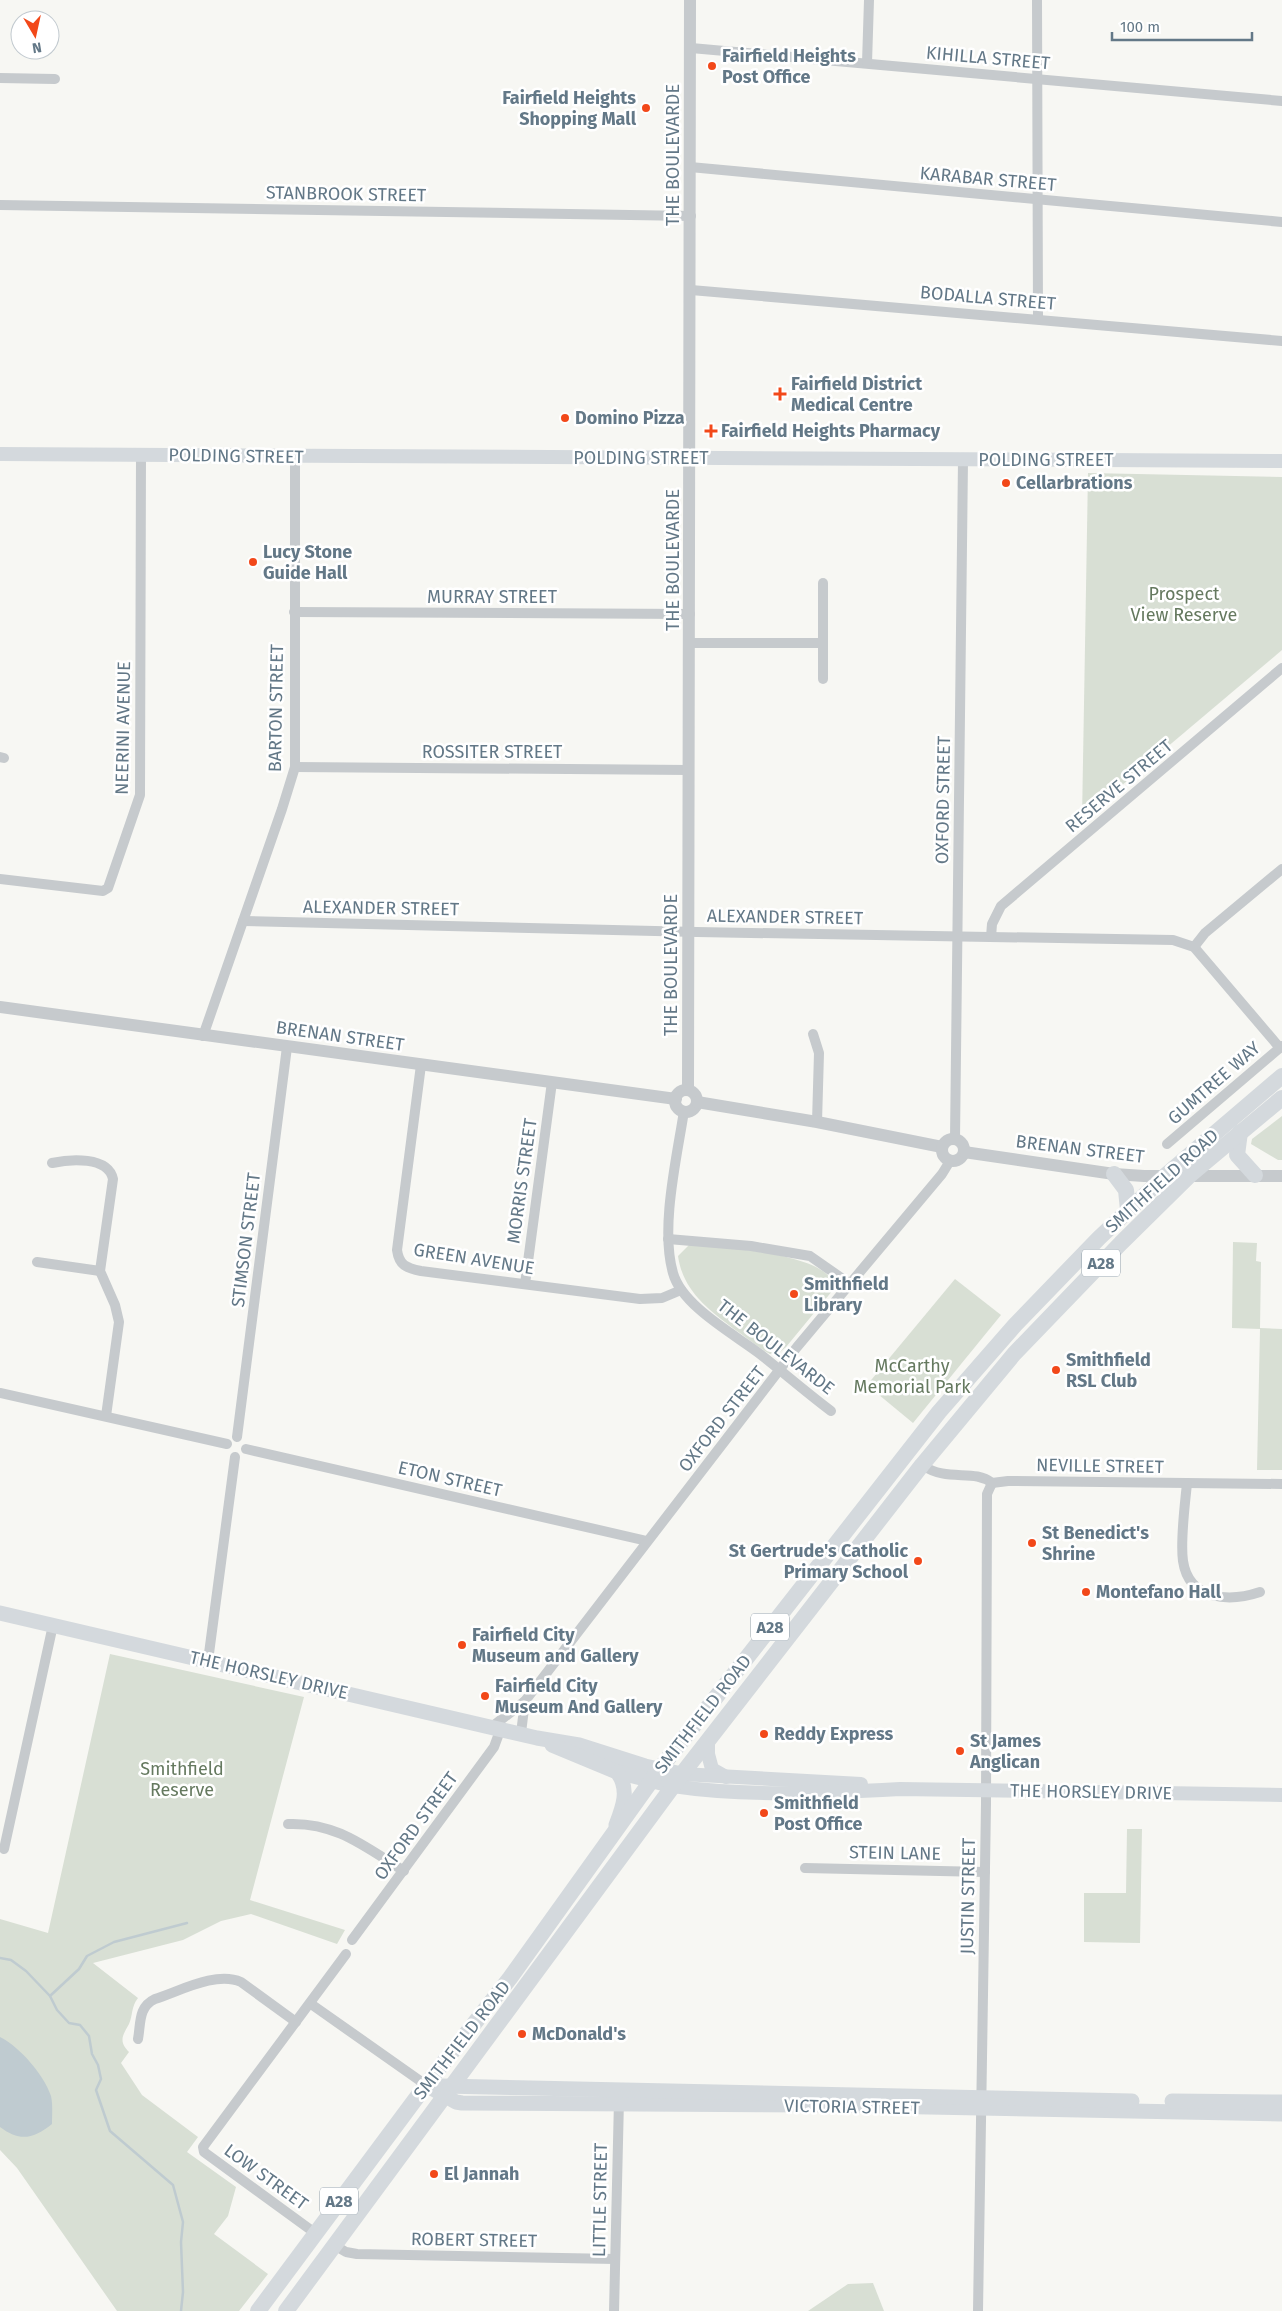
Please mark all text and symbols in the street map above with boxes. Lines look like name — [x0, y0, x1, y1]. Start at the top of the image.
north arrow — [10, 10, 60, 60]
scale bar — [1112, 10, 1252, 42]
text: 100 m — [1120, 18, 1160, 36]
text: N — [31, 38, 43, 56]
street label: KIHILLA STREET — [925, 42, 1052, 74]
place label: Fairfield Heights Post Office — [722, 45, 856, 88]
marker: Fairfield Heights Post Office — [706, 60, 718, 72]
street label: THE BOULEVARDE — [662, 84, 684, 226]
place label: Fairfield Heights Shopping Mall — [502, 87, 637, 130]
marker: Fairfield Heights Shopping Mall — [640, 102, 652, 114]
street label: KARABAR STREET — [919, 162, 1058, 196]
street label: STANBROOK STREET — [266, 182, 427, 206]
street label: BODALLA STREET — [919, 281, 1058, 315]
place label: Fairfield District Medical Centre — [791, 373, 923, 416]
marker: Fairfield District Medical Centre — [773, 387, 787, 401]
place label: Domino Pizza — [575, 407, 685, 429]
marker: Domino Pizza — [559, 412, 571, 424]
place label: Fairfield Heights Pharmacy — [721, 420, 941, 442]
marker: Fairfield Heights Pharmacy — [705, 425, 717, 437]
street label: POLDING STREET — [168, 444, 305, 468]
street label: POLDING STREET — [573, 447, 709, 469]
street label: POLDING STREET — [978, 449, 1114, 471]
place label: Cellarbrations — [1016, 472, 1133, 494]
marker: Cellarbrations — [1000, 477, 1012, 489]
street label: THE BOULEVARDE — [662, 489, 684, 631]
place label: Lucy Stone Guide Hall — [263, 541, 352, 584]
marker: Lucy Stone Guide Hall — [247, 556, 259, 568]
park label: Prospect View Reserve — [1131, 583, 1237, 626]
street label: MURRAY STREET — [427, 586, 558, 608]
street label: BARTON STREET — [264, 643, 288, 772]
street label: NEERINI AVENUE — [111, 661, 135, 795]
street label: RESERVE STREET — [1061, 734, 1178, 837]
street label: OXFORD STREET — [931, 735, 955, 864]
street label: ROSSITER STREET — [422, 741, 563, 763]
street label: THE BOULEVARDE — [660, 894, 682, 1036]
street label: ALEXANDER STREET — [303, 896, 460, 920]
street label: ALEXANDER STREET — [707, 905, 864, 929]
street label: BRENAN STREET — [274, 1016, 406, 1056]
street label: GUMTREE WAY — [1163, 1037, 1265, 1129]
street label: MORRIS STREET — [502, 1116, 542, 1245]
street label: SMITHFIELD ROAD — [1101, 1124, 1223, 1238]
street label: BRENAN STREET — [1014, 1130, 1146, 1168]
street label: STIMSON STREET — [227, 1171, 265, 1308]
street label: GREEN AVENUE — [412, 1239, 536, 1279]
road number: A28 — [1082, 1250, 1120, 1276]
place label: Smithfield Library — [804, 1273, 889, 1316]
marker: Smithfield Library — [788, 1288, 800, 1300]
street label: THE BOULEVARDE — [713, 1295, 839, 1399]
place label: Smithfield RSL Club — [1066, 1349, 1151, 1392]
park label: McCarthy Memorial Park — [854, 1355, 971, 1398]
street label: OXFORD STREET — [674, 1361, 771, 1476]
marker: Smithfield RSL Club — [1050, 1364, 1062, 1376]
street label: NEVILLE STREET — [1036, 1454, 1165, 1478]
street label: ETON STREET — [396, 1456, 505, 1502]
place label: St Benedict's Shrine — [1042, 1522, 1149, 1565]
marker: St Benedict's Shrine — [1026, 1537, 1038, 1549]
place label: St Gertrude's Catholic Primary School — [729, 1540, 909, 1583]
marker: St Gertrude's Catholic Primary School — [912, 1555, 924, 1567]
place label: Montefano Hall — [1096, 1581, 1222, 1603]
marker: Montefano Hall — [1080, 1586, 1092, 1598]
road number: A28 — [751, 1614, 789, 1640]
place label: Fairfield City Museum and Gallery — [472, 1624, 639, 1667]
marker: Fairfield City Museum and Gallery — [456, 1639, 468, 1651]
street label: THE HORSLEY DRIVE — [188, 1646, 350, 1704]
street label: SMITHFIELD ROAD — [650, 1650, 756, 1778]
place label: Fairfield City Museum And Gallery — [495, 1675, 663, 1718]
marker: Fairfield City Museum And Gallery — [479, 1690, 491, 1702]
place label: Reddy Express — [774, 1723, 894, 1745]
marker: Reddy Express — [758, 1728, 770, 1740]
place label: St James Anglican — [969, 1730, 1041, 1773]
marker: St James Anglican — [954, 1745, 966, 1757]
park label: Smithfield Reserve — [140, 1758, 224, 1801]
street label: OXFORD STREET — [369, 1767, 463, 1884]
street label: THE HORSLEY DRIVE — [1010, 1780, 1172, 1804]
place label: Smithfield Post Office — [774, 1792, 863, 1835]
marker: Smithfield Post Office — [758, 1807, 770, 1819]
street label: JUSTIN STREET — [956, 1837, 980, 1954]
street label: STEIN LANE — [849, 1841, 941, 1865]
street label: SMITHFIELD ROAD — [409, 1976, 515, 2104]
place label: McDonald's — [532, 2023, 626, 2045]
marker: McDonald's — [516, 2028, 528, 2040]
street label: VICTORIA STREET — [784, 2095, 921, 2119]
street label: LOW STREET — [220, 2139, 313, 2215]
street label: LITTLE STREET — [588, 2142, 612, 2257]
place label: El Jannah — [444, 2163, 520, 2185]
marker: El Jannah — [428, 2168, 440, 2180]
road number: A28 — [320, 2188, 358, 2214]
street label: ROBERT STREET — [411, 2228, 538, 2252]

